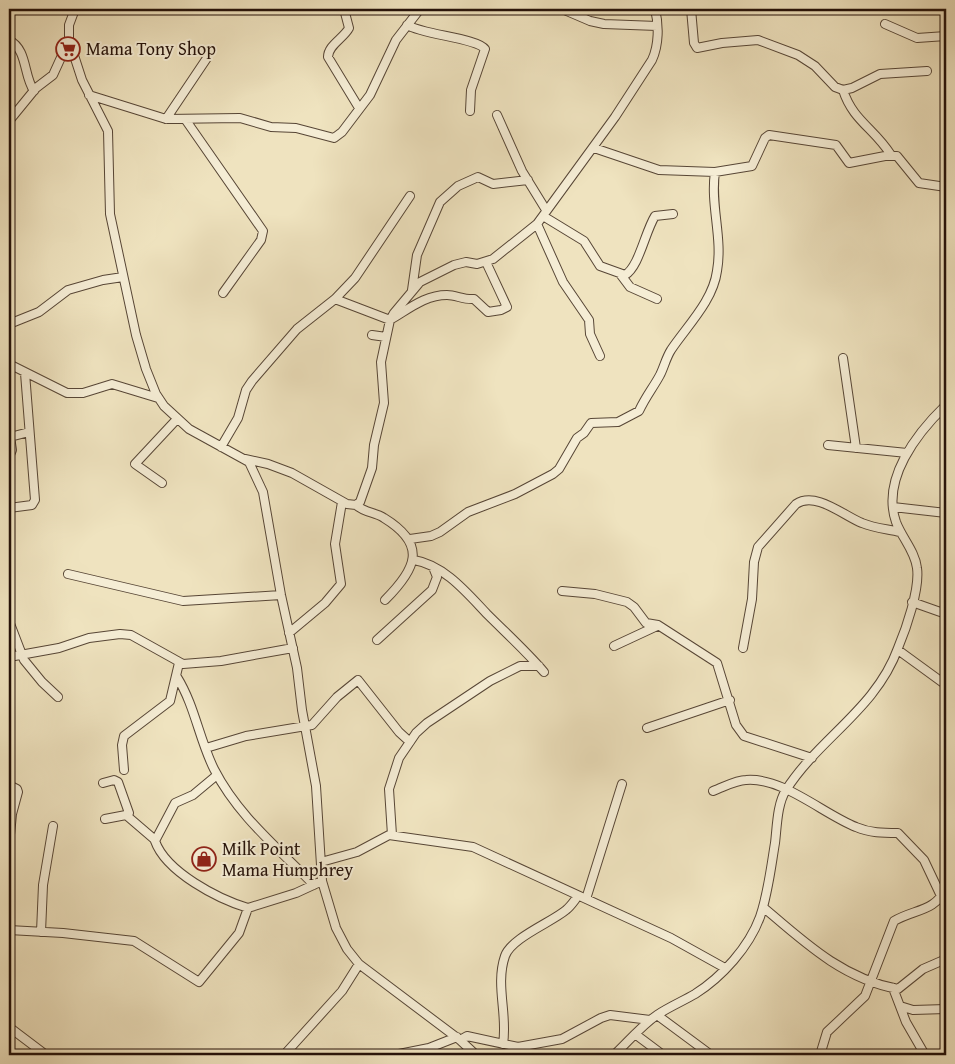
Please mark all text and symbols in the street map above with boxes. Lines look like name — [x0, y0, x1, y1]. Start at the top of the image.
place label: Mama Tony Shop — [86, 35, 216, 62]
supermarket icon: Mama Tony Shop — [55, 36, 81, 62]
place label: Milk Point Mama Humphrey — [222, 835, 353, 883]
shop icon: Milk Point Mama Humphrey — [191, 846, 217, 872]

